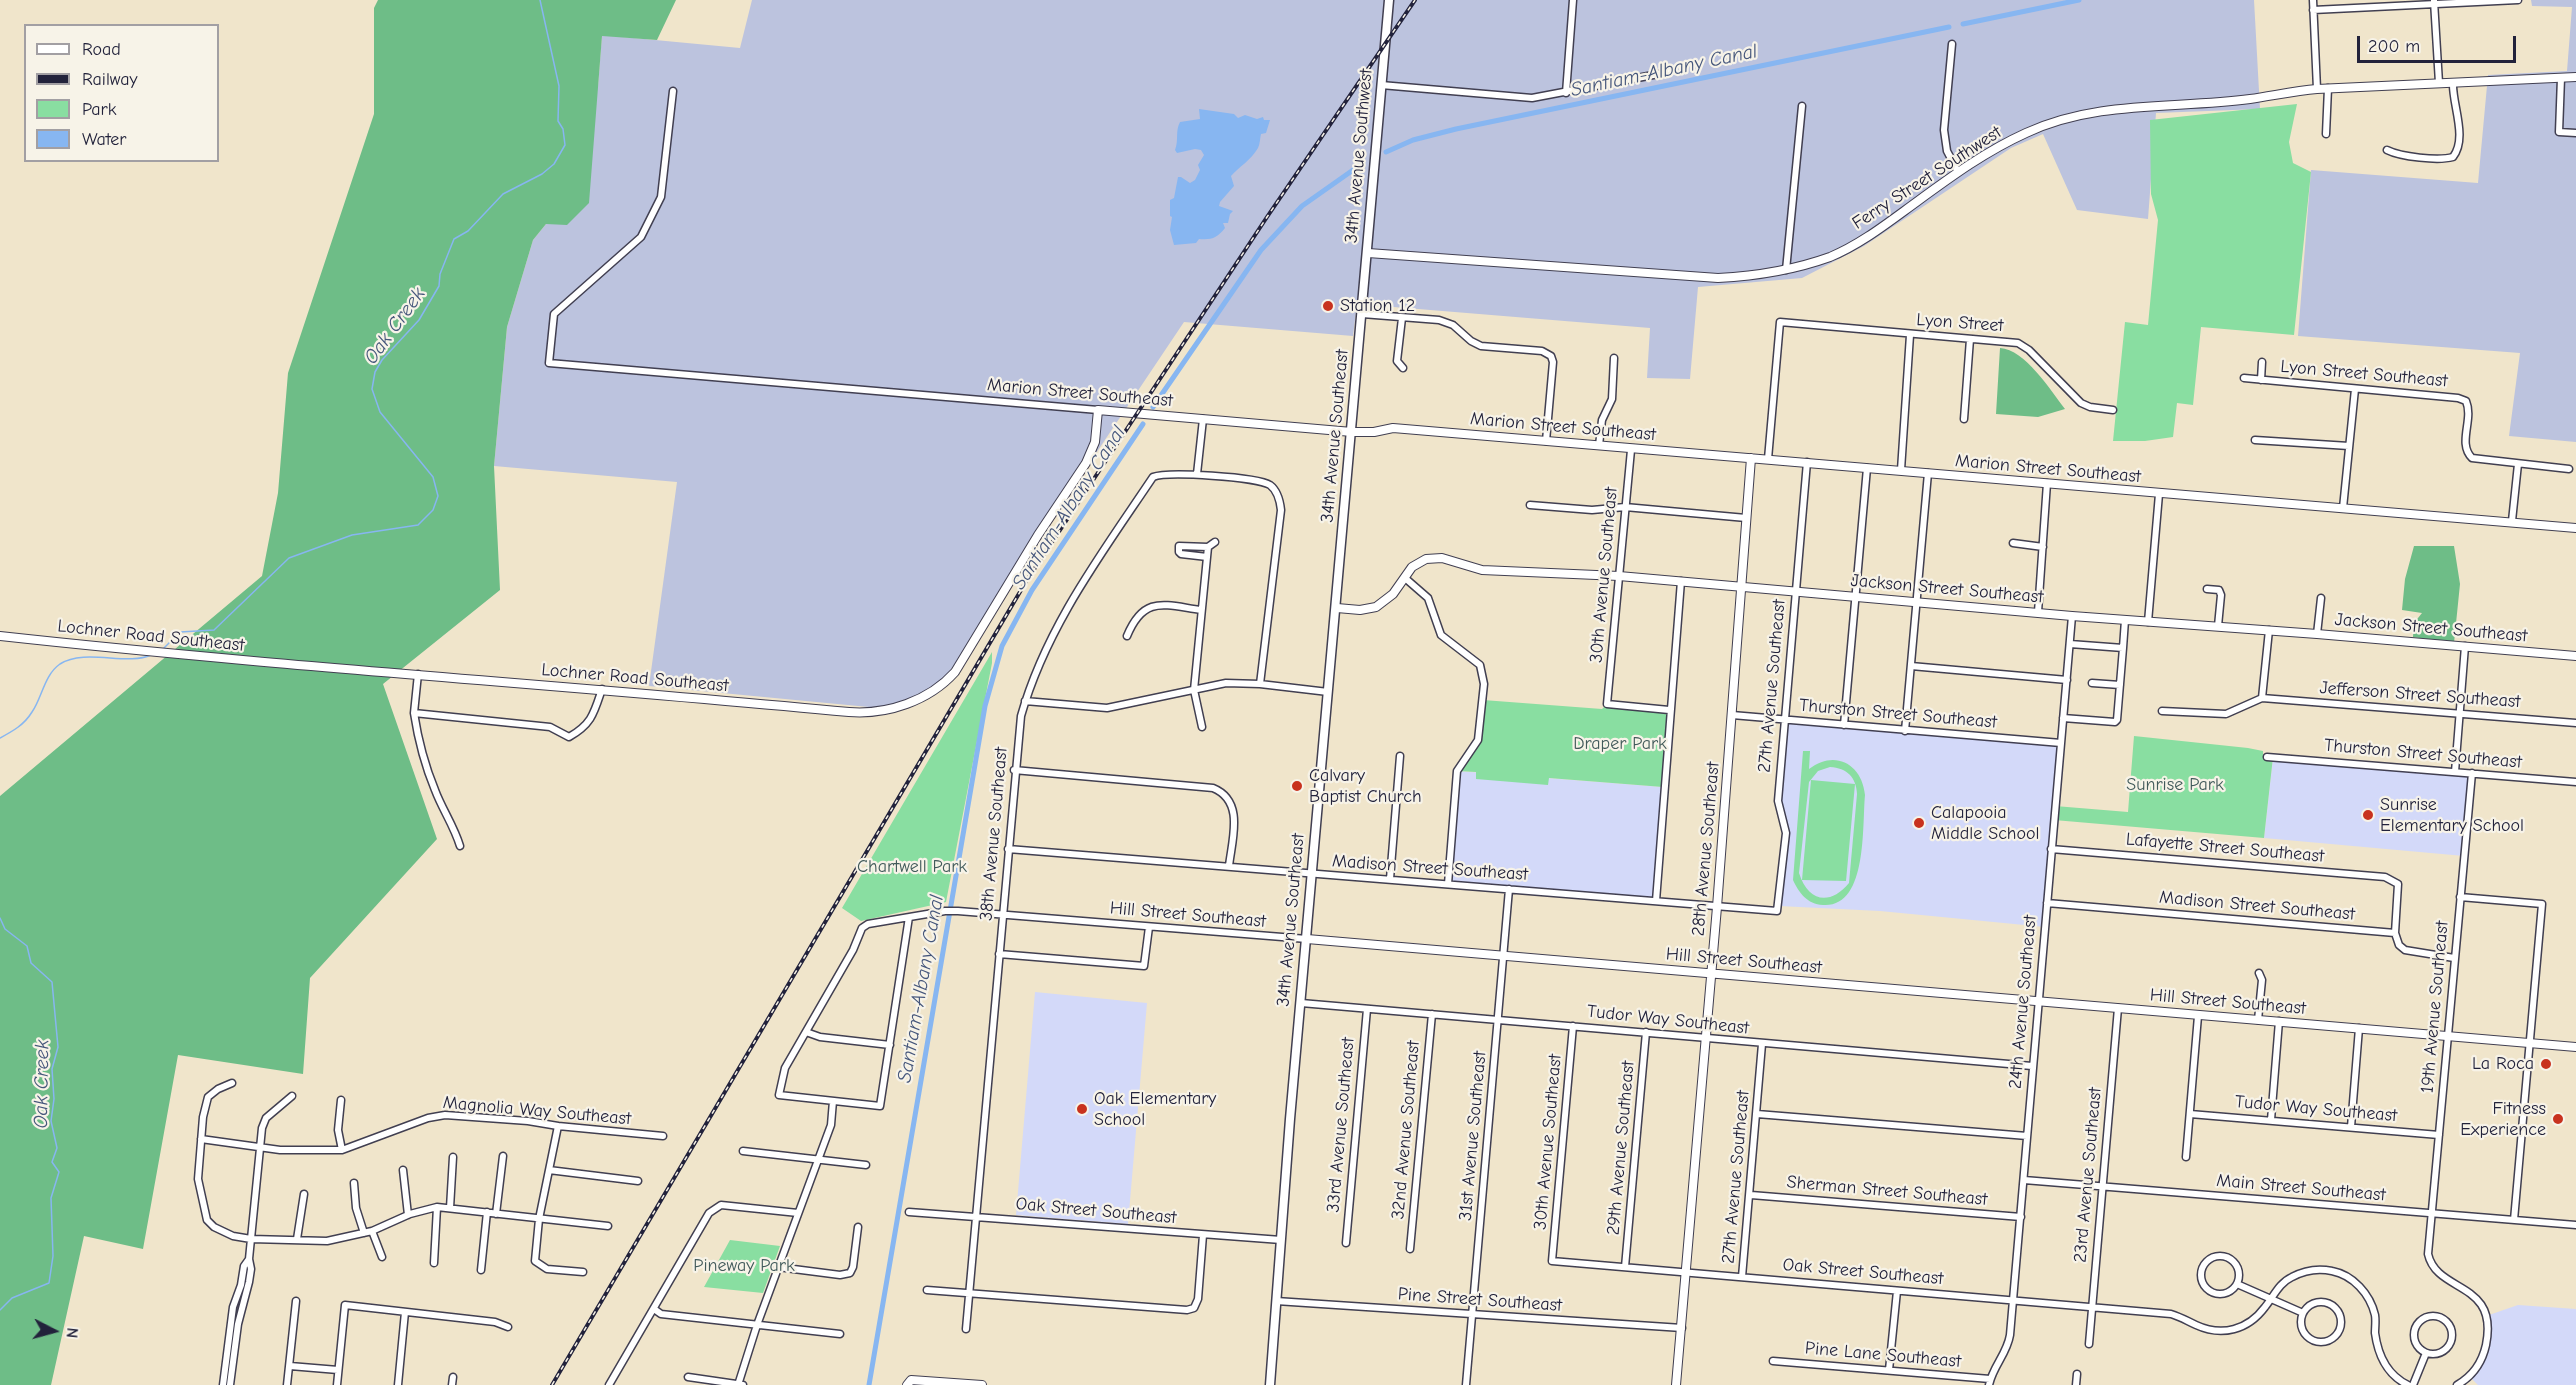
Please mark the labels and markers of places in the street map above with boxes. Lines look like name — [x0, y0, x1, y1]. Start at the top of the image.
place label: Station 12 — [1340, 295, 1415, 317]
marker: Station 12 — [1321, 299, 1335, 313]
place label: Calvary Baptist Church — [1309, 765, 1422, 808]
marker: Calvary Baptist Church — [1290, 779, 1304, 793]
place label: Sunrise Elementary School — [2380, 794, 2524, 836]
place label: Calapooia Middle School — [1931, 802, 2039, 844]
marker: Sunrise Elementary School — [2361, 808, 2375, 822]
marker: Calapooia Middle School — [1912, 816, 1926, 830]
place label: La Roca — [2472, 1053, 2534, 1075]
marker: La Roca — [2539, 1057, 2553, 1071]
place label: Oak Elementary School — [1094, 1088, 1216, 1130]
place label: Fitness Experience — [2460, 1098, 2546, 1140]
marker: Oak Elementary School — [1075, 1102, 1089, 1116]
marker: Fitness Experience — [2551, 1112, 2565, 1126]

